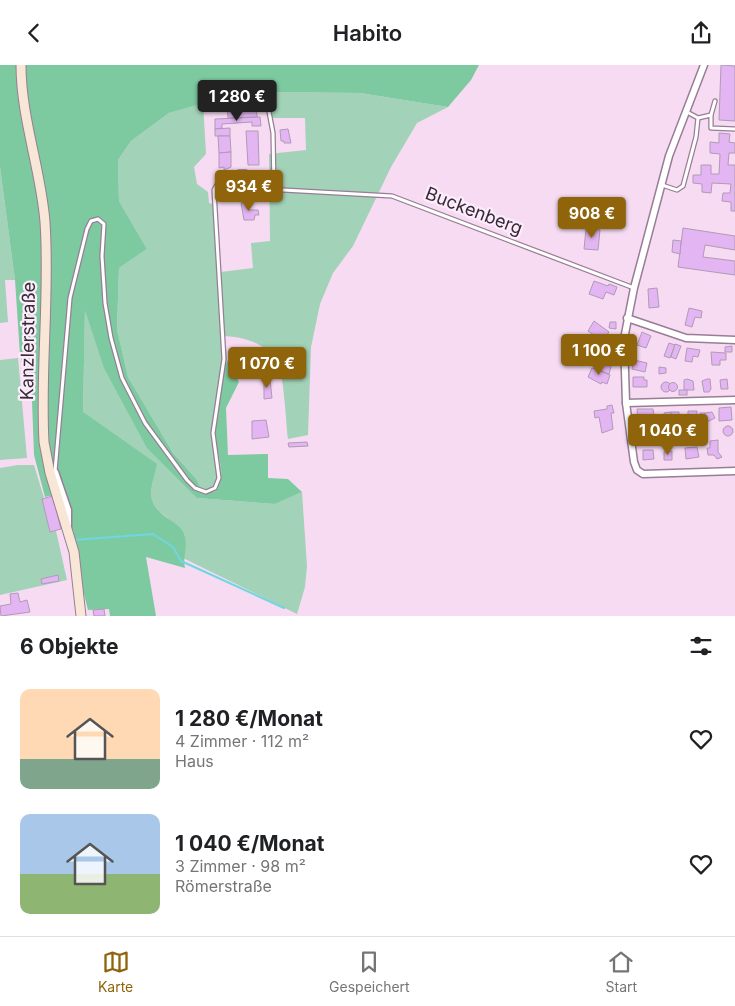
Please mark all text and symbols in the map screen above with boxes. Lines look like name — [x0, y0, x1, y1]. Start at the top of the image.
icon: back — [20, 19, 48, 47]
icon: share — [687, 19, 715, 47]
text: Habito — [333, 20, 402, 46]
pin: 1 280 € — [191, 80, 283, 122]
text: 1 280 € — [209, 86, 265, 106]
pin: 934 € — [214, 169, 284, 212]
text: 934 € — [226, 176, 272, 196]
street label: Buckenberg — [423, 182, 526, 239]
pin: 908 € — [557, 197, 627, 239]
text: 908 € — [569, 203, 615, 223]
street label: Kanzlerstraße — [16, 282, 39, 400]
pin: 1 100 € — [553, 333, 645, 376]
text: 1 100 € — [572, 340, 626, 360]
pin: 1 070 € — [221, 347, 313, 389]
text: 1 070 € — [239, 353, 295, 373]
pin: 1 040 € — [622, 413, 714, 456]
text: 1 040 € — [639, 420, 697, 440]
icon: filters — [687, 632, 715, 660]
text: 6 Objekte — [20, 634, 118, 659]
text: 1 280 €/Monat — [175, 706, 323, 731]
icon: home — [60, 709, 120, 769]
icon: heart — [687, 725, 715, 753]
text: 4 Zimmer · 112 m² — [175, 731, 309, 751]
text: Haus — [175, 751, 214, 771]
text: 1 040 €/Monat — [175, 831, 324, 856]
icon: home — [60, 834, 120, 894]
icon: heart — [687, 850, 715, 878]
text: 3 Zimmer · 98 m² — [175, 856, 306, 876]
text: Römerstraße — [175, 876, 272, 896]
tab: Karte — [98, 948, 133, 995]
tab: Gespeichert — [329, 948, 410, 995]
tab: Start — [606, 948, 637, 995]

